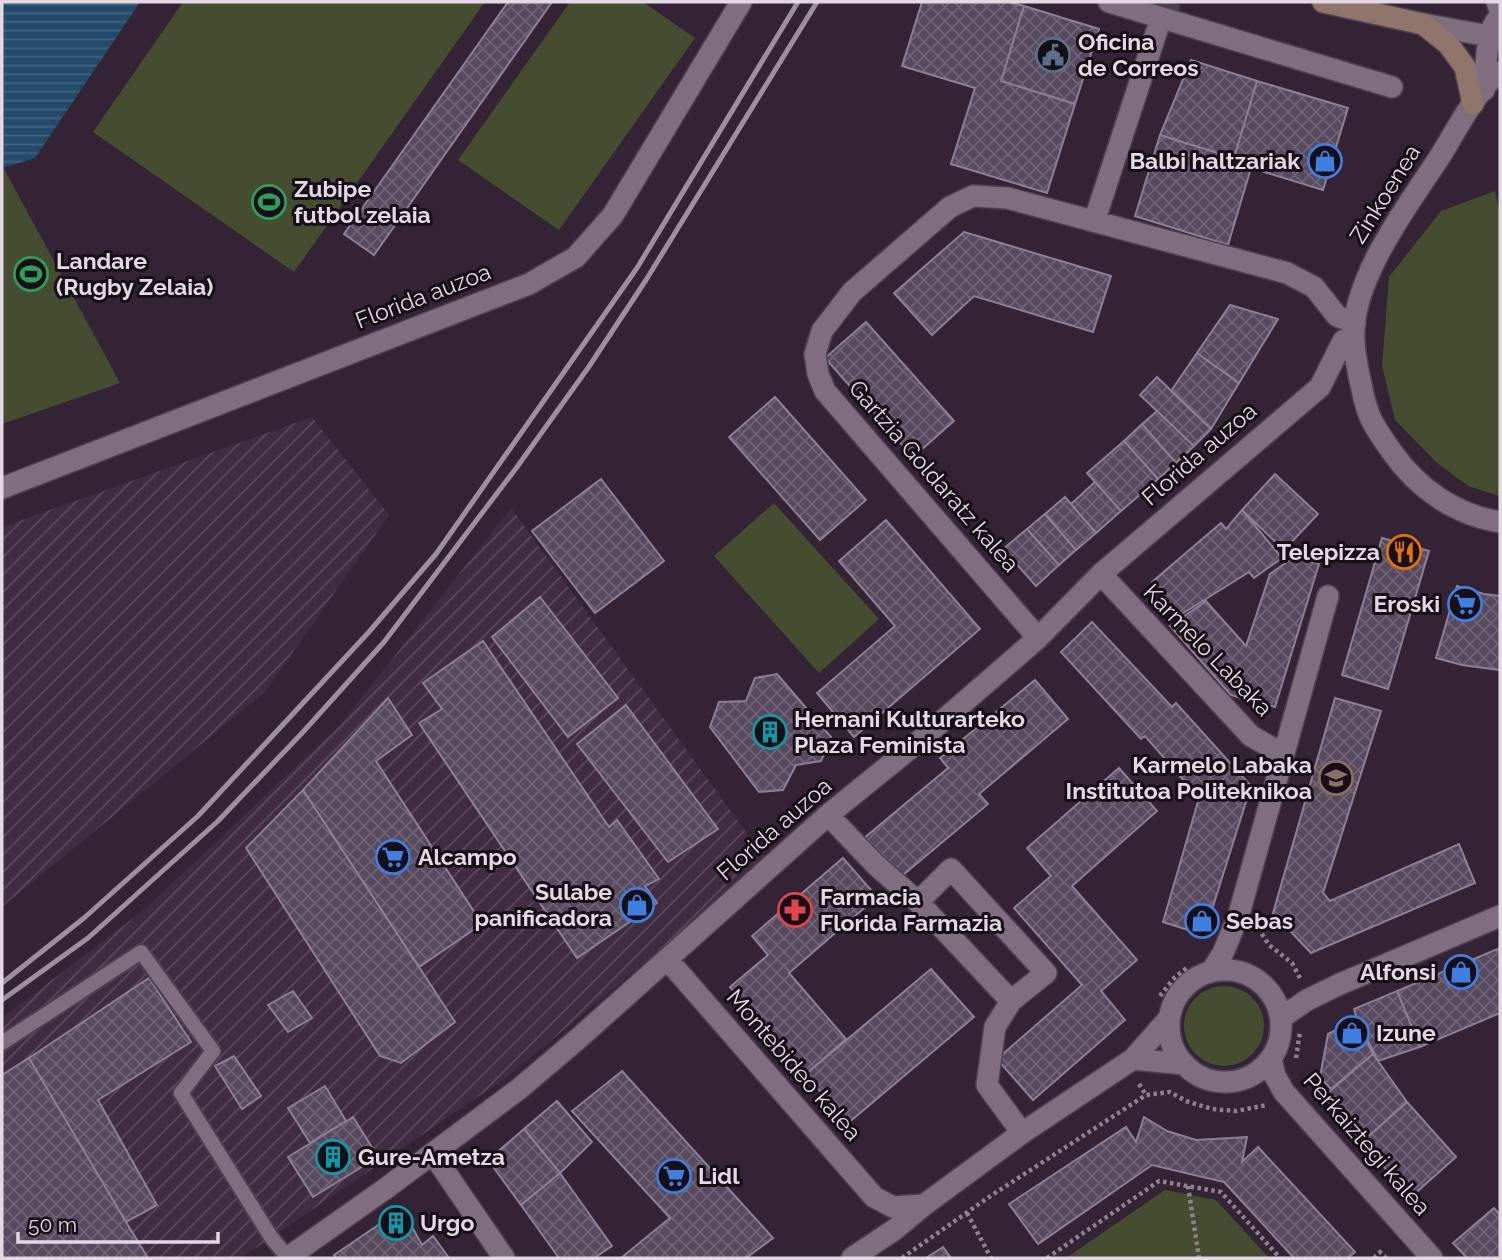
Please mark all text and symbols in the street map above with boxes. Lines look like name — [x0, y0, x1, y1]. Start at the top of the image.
place label: Oficina de Correos — [1078, 28, 1199, 81]
public building icon: Oficina de Correos — [1034, 36, 1072, 74]
street label: Zinkoenea — [1344, 139, 1425, 248]
shop icon: Balbi haltzariak — [1306, 142, 1344, 180]
place label: Balbi haltzariak — [1129, 147, 1300, 174]
place label: Zubipe futbol zelaia — [294, 175, 431, 228]
sports icon: Zubipe futbol zelaia — [250, 183, 288, 221]
place label: Landare (Rugby Zelaia) — [56, 247, 213, 300]
sports icon: Landare (Rugby Zelaia) — [12, 255, 50, 293]
street label: Florida auzoa — [351, 257, 494, 334]
street label: Gartzia Goldaratz kalea — [844, 374, 1025, 577]
street label: Florida auzoa — [1136, 397, 1261, 511]
restaurant icon: Telepizza — [1385, 533, 1423, 571]
place label: Telepizza — [1277, 538, 1380, 565]
street label: Karmelo Labaka — [1138, 578, 1278, 721]
supermarket icon: Eroski — [1446, 585, 1484, 623]
place label: Eroski — [1373, 590, 1440, 617]
place label: Hernani Kulturarteko Plaza Feminista — [794, 705, 1025, 758]
building icon: Hernani Kulturarteko Plaza Feminista — [751, 713, 789, 751]
place label: Karmelo Labaka Institutoa Politeknikoa — [1066, 751, 1312, 804]
school or university icon: Karmelo Labaka Institutoa Politeknikoa — [1317, 759, 1355, 797]
street label: Florida auzoa — [711, 772, 836, 886]
supermarket icon: Alcampo — [374, 838, 412, 876]
place label: Alcampo — [418, 843, 517, 870]
place label: Sulabe panificadora — [474, 878, 612, 931]
place label: Farmacia Florida Farmazia — [820, 883, 1002, 936]
shop icon: Sulabe panificadora — [618, 886, 656, 924]
pharmacy icon: Farmacia Florida Farmazia — [776, 891, 814, 929]
shop icon: Sebas — [1183, 902, 1221, 940]
place label: Sebas — [1226, 907, 1293, 934]
shop icon: Alfonsi — [1442, 953, 1480, 991]
place label: Alfonsi — [1360, 958, 1436, 985]
street label: Montebideo kalea — [721, 984, 867, 1146]
shop icon: Izune — [1333, 1014, 1371, 1052]
place label: Izune — [1376, 1019, 1436, 1046]
street label: Perkaiztegi kalea — [1298, 1067, 1437, 1220]
building icon: Gure-Ametza — [314, 1138, 352, 1176]
place label: Gure-Ametza — [358, 1143, 505, 1170]
supermarket icon: Lidl — [655, 1157, 693, 1195]
place label: Lidl — [698, 1162, 740, 1189]
scale bar — [18, 1200, 217, 1244]
building icon: Urgo — [377, 1204, 415, 1242]
place label: Urgo — [420, 1209, 474, 1236]
text: 50 m — [28, 1212, 77, 1237]

